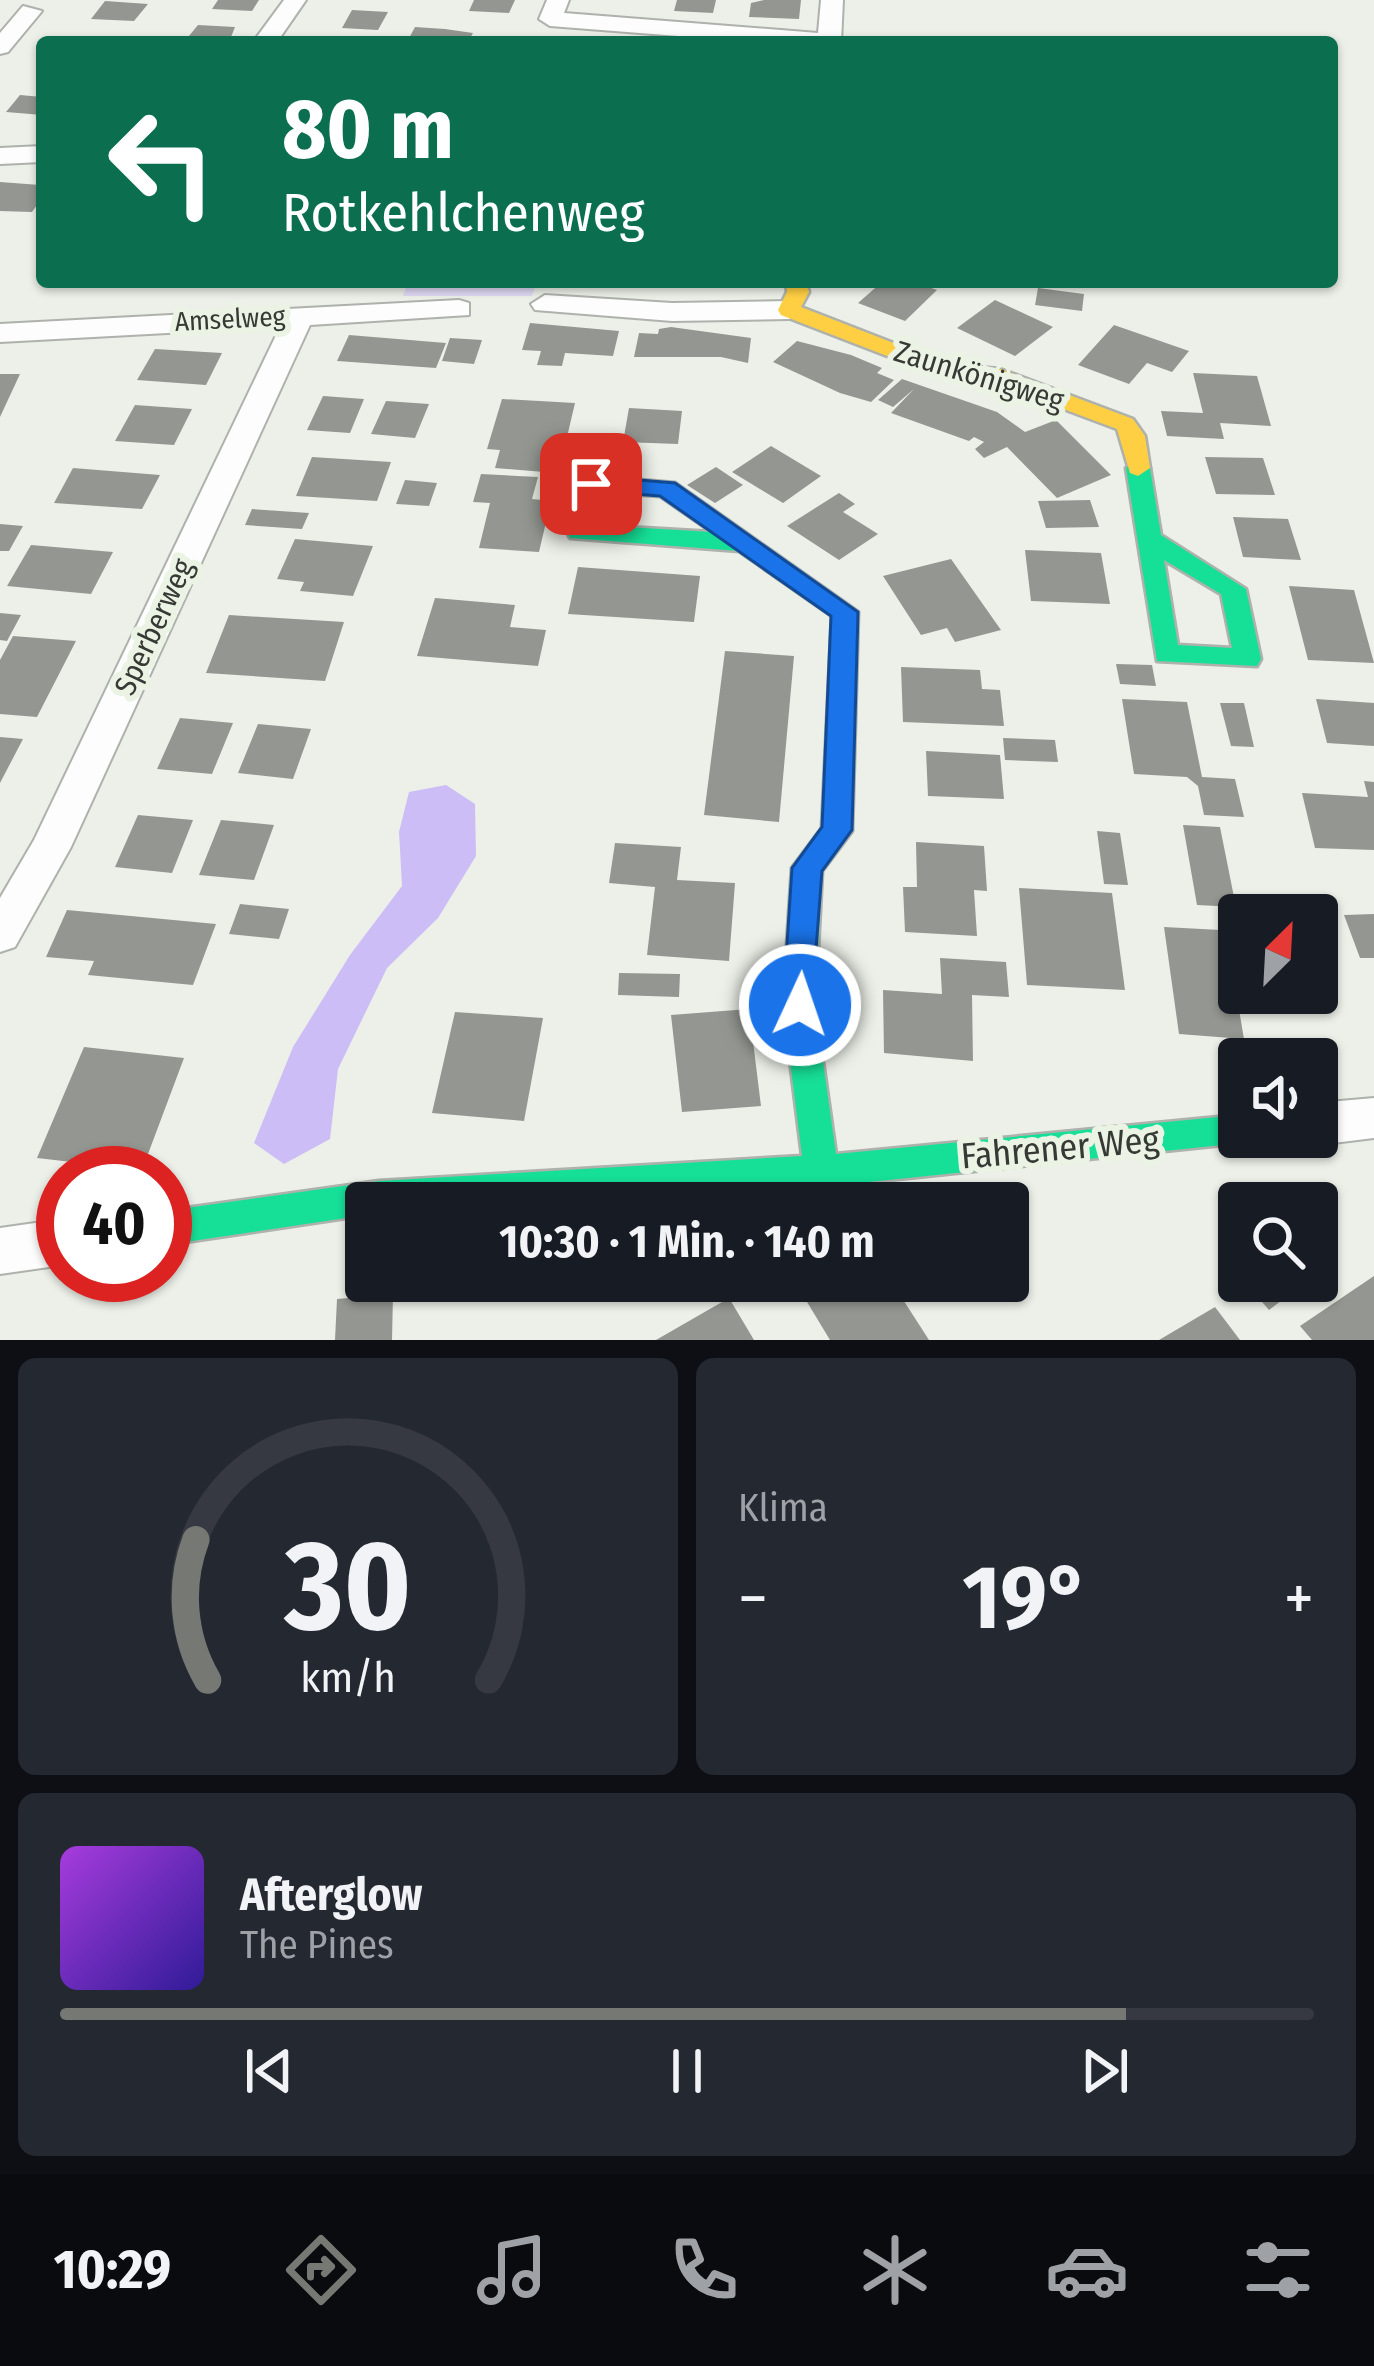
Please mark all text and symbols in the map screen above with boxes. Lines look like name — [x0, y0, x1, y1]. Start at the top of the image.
text: 80 m — [282, 79, 454, 180]
icon: left — [84, 84, 240, 240]
text: Rotkehlchenweg — [282, 181, 645, 245]
street label: Amselweg — [174, 300, 286, 338]
street label: Zaunkönigweg — [890, 333, 1069, 419]
pin — [540, 433, 642, 535]
icon: arrive — [558, 451, 624, 517]
street label: Sperberweg — [107, 552, 202, 701]
north arrow — [1218, 894, 1338, 1014]
map controls — [1218, 894, 1338, 1302]
position arrow — [737, 942, 863, 1068]
button: sound — [1218, 1038, 1338, 1158]
street label: Fahrener Weg — [959, 1117, 1161, 1179]
speed limit sign: 40 — [36, 1146, 192, 1302]
button: search — [1218, 1182, 1338, 1302]
text: 10:30 · 1 Min. · 140 m — [499, 1215, 875, 1269]
text: Klima — [738, 1485, 828, 1531]
text: 30 — [283, 1512, 412, 1662]
text: 19° — [963, 1544, 1089, 1652]
text: − — [738, 1559, 768, 1638]
text: + — [1284, 1559, 1314, 1638]
text: km/h — [300, 1651, 396, 1702]
text: Afterglow — [240, 1868, 422, 1922]
text: The Pines — [240, 1922, 394, 1968]
icon: previous — [236, 2038, 302, 2104]
icon: pause — [654, 2038, 720, 2104]
icon: next — [1072, 2038, 1138, 2104]
icon: directions — [279, 2228, 363, 2312]
icon: music — [470, 2228, 554, 2312]
icon: phone — [662, 2228, 746, 2312]
icon: climate — [853, 2228, 937, 2312]
icon: car — [1045, 2228, 1129, 2312]
icon: filters — [1236, 2228, 1320, 2312]
text: 10:29 — [54, 2238, 171, 2302]

